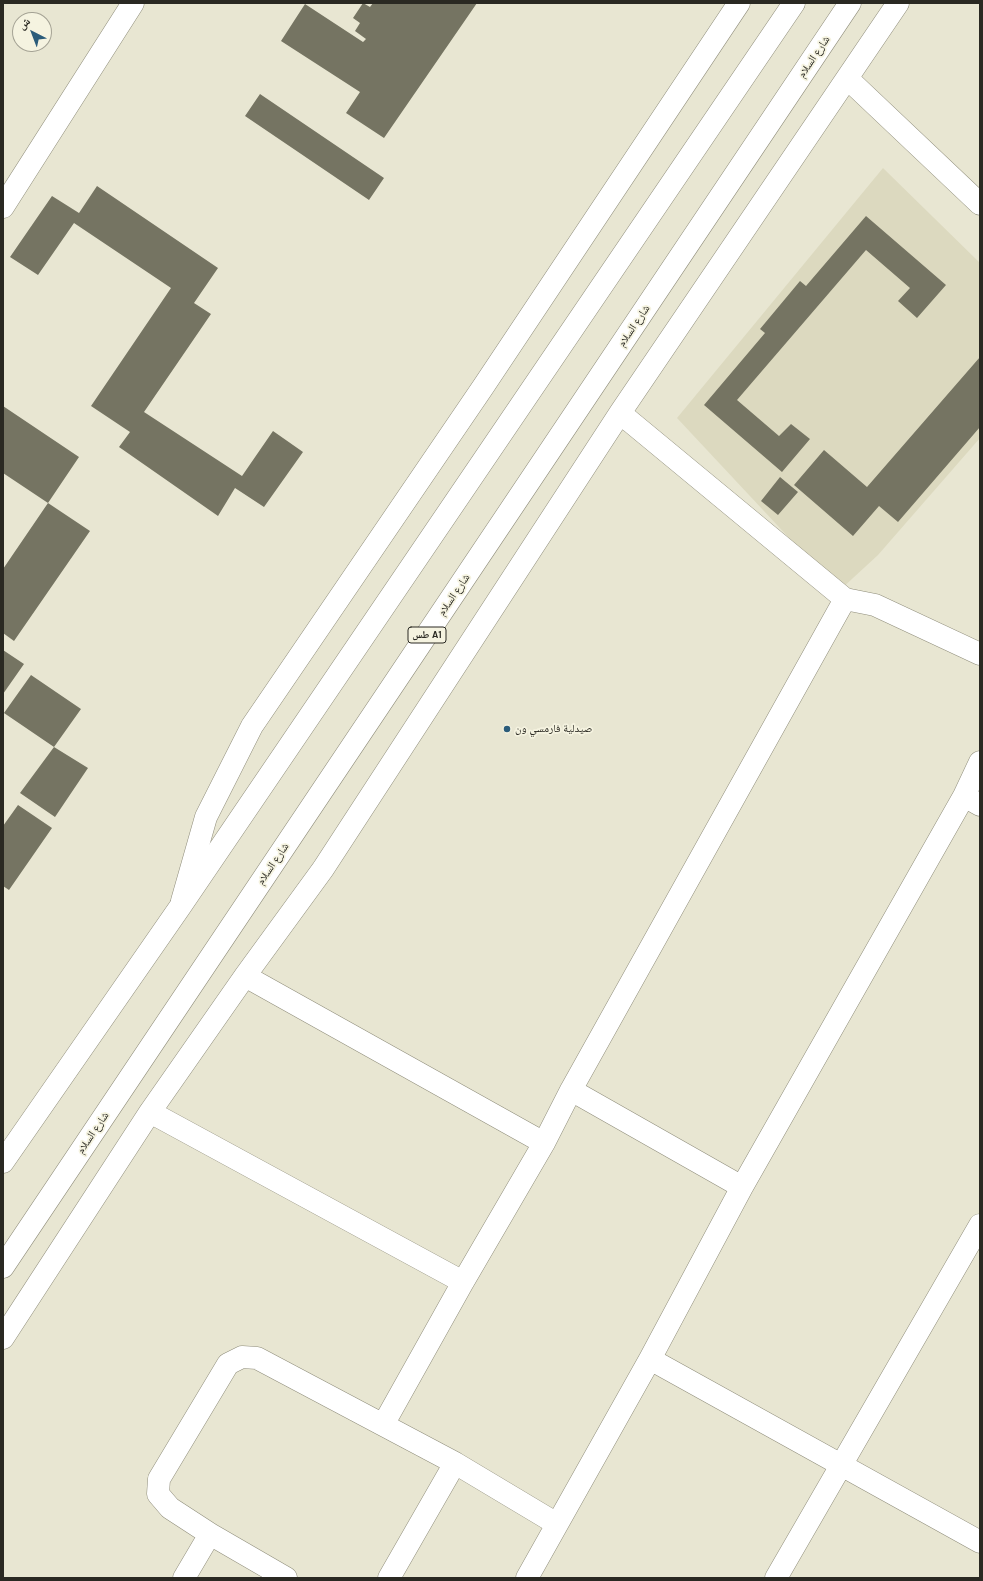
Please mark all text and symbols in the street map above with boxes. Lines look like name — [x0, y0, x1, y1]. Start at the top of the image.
north arrow — [12, 12, 52, 52]
text: ش — [16, 15, 33, 32]
street label: شارع السلام — [795, 33, 833, 81]
street label: شارع السلام — [615, 302, 653, 350]
street label: شارع السلام — [435, 571, 473, 619]
road number: طس A1 — [408, 627, 446, 643]
place label: صيدلية فارمسي ون — [515, 722, 592, 736]
marker: صيدلية فارمسي ون — [502, 724, 512, 734]
street label: شارع السلام — [254, 840, 292, 888]
street label: شارع السلام — [74, 1109, 112, 1157]

